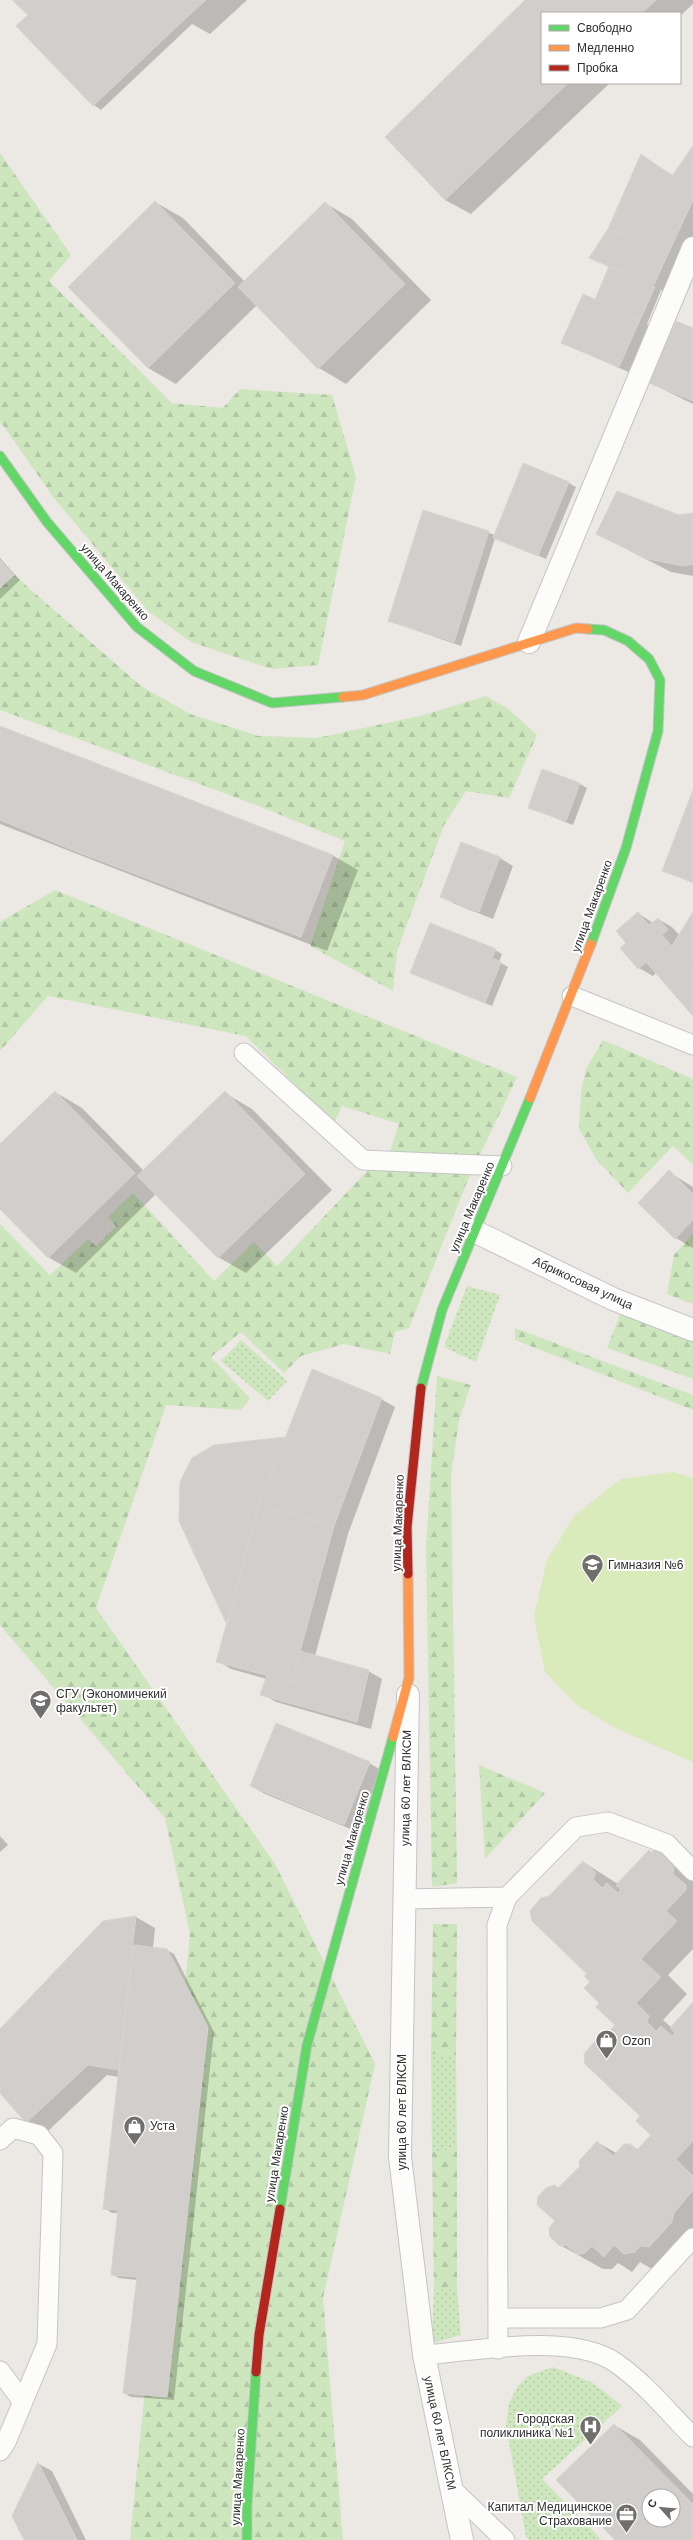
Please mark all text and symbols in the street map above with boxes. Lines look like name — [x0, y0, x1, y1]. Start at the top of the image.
legend — [541, 12, 681, 84]
text: Свободно — [577, 21, 632, 35]
text: Медленно — [577, 41, 634, 55]
text: Пробка — [577, 61, 618, 75]
street label: улица Макаренко — [78, 541, 152, 624]
street label: улица Макаренко — [569, 858, 615, 954]
street label: улица Макаренко — [447, 1159, 498, 1255]
street label: Абрикосовая улица — [531, 1254, 636, 1312]
street label: улица Макаренко — [389, 1474, 407, 1572]
school or university icon: Гимназия №6 — [579, 1552, 605, 1585]
place label: Гимназия №6 — [608, 1558, 684, 1572]
place label: СГУ (Экономичекий факультет) — [56, 1687, 167, 1715]
school or university icon: СГУ (Экономичекий факультет) — [28, 1688, 54, 1721]
street label: улица 60 лет ВЛКСМ — [398, 1730, 414, 1846]
street label: улица Макаренко — [332, 1789, 372, 1887]
shop icon: Ozon — [593, 2028, 619, 2061]
place label: Ozon — [622, 2034, 651, 2048]
street label: улица 60 лет ВЛКСМ — [395, 2054, 409, 2170]
street label: улица Макаренко — [262, 2105, 292, 2203]
shop icon: Уста — [122, 2113, 148, 2146]
place label: Уста — [150, 2119, 175, 2133]
street label: улица 60 лет ВЛКСМ — [421, 2375, 459, 2491]
place label: Городская поликлиника №1 — [480, 2412, 574, 2440]
hospital icon: Городская поликлиника №1 — [577, 2413, 603, 2446]
street label: улица Макаренко — [228, 2428, 248, 2526]
north arrow — [641, 2488, 681, 2528]
text: С — [645, 2497, 659, 2510]
place label: Капитал Медицинское Страхование — [488, 2500, 612, 2528]
office icon: Капитал Медицинское Страхование — [614, 2501, 640, 2534]

